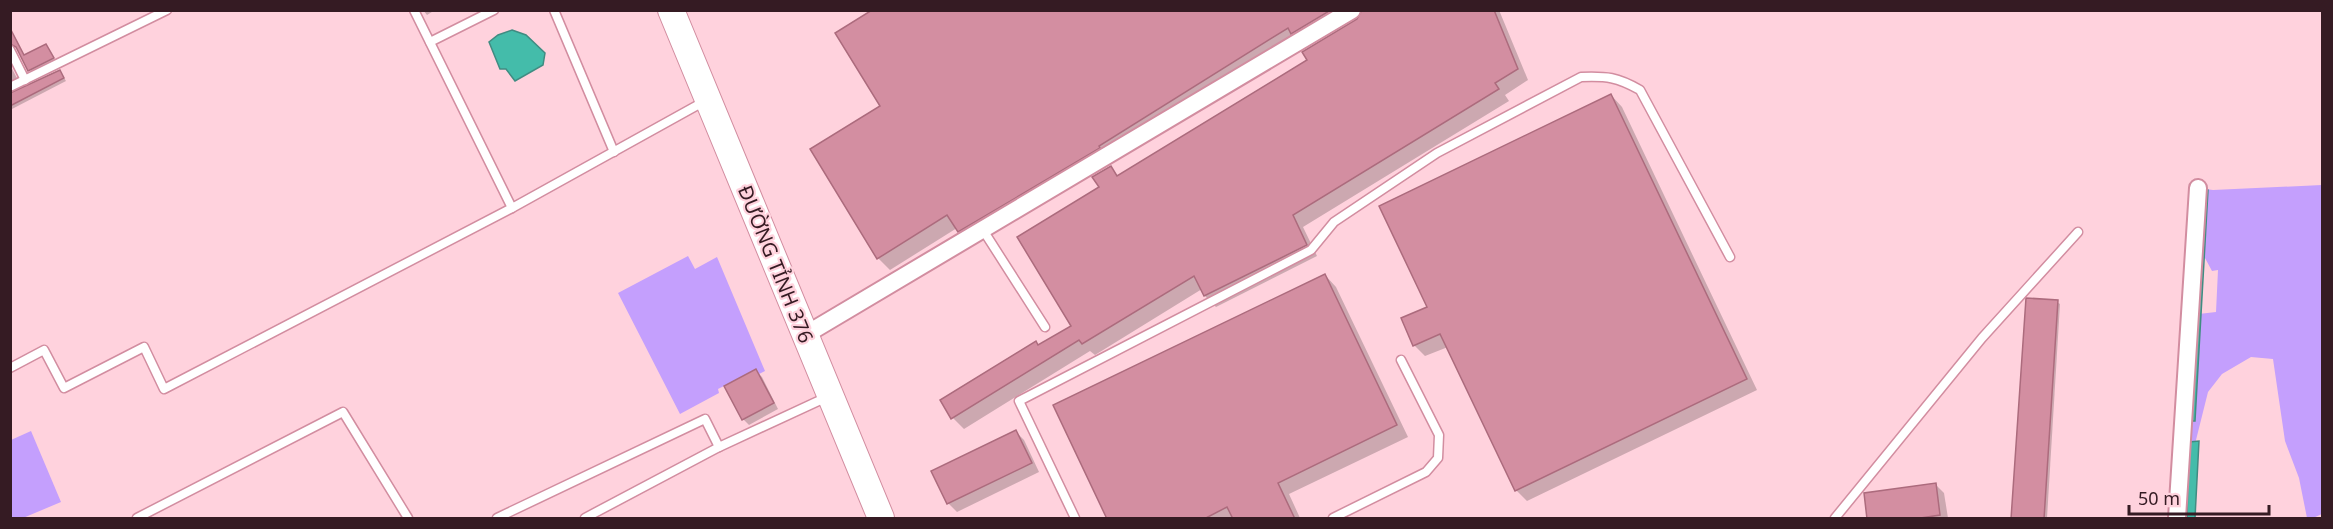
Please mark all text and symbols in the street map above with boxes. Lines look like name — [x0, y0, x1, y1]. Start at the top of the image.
street label: ĐƯỜNG TỈNH 376 — [732, 181, 820, 347]
scale bar — [2129, 478, 2268, 516]
text: 50 m — [2138, 486, 2180, 510]

